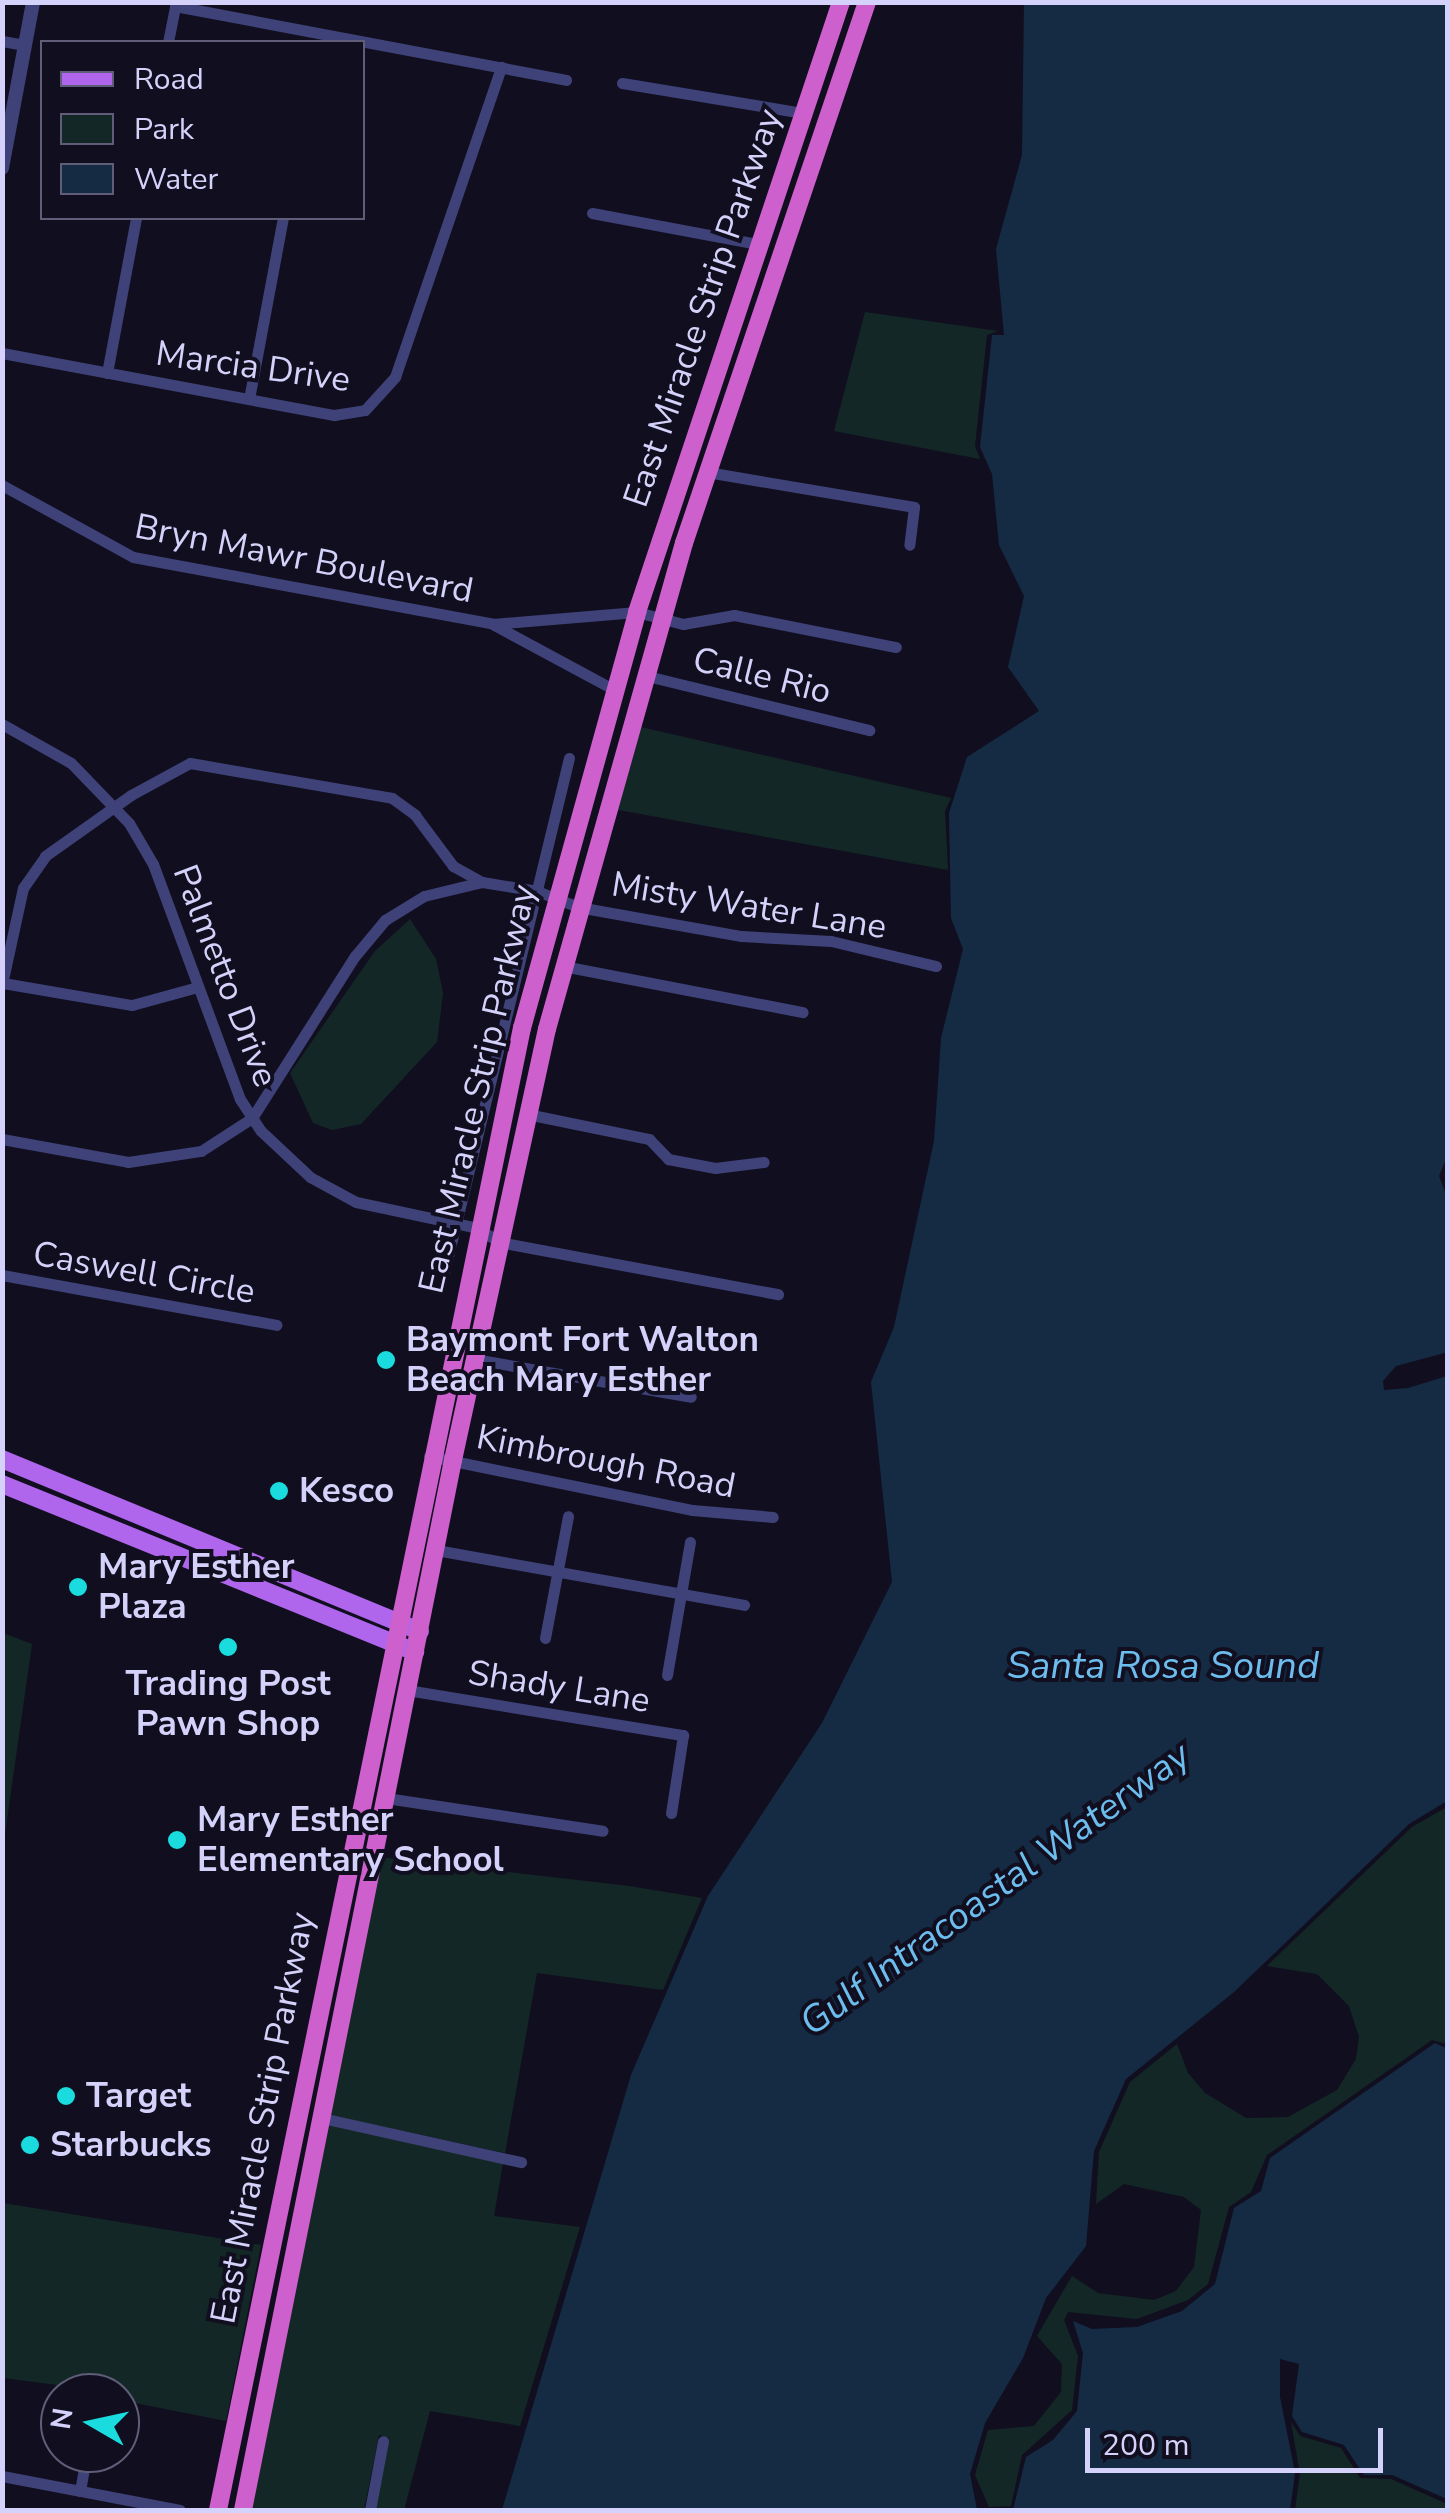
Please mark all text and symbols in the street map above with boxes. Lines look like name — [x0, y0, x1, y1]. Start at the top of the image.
legend — [40, 40, 365, 220]
text: Road — [134, 59, 204, 100]
street label: East Miracle Strip Parkway — [615, 104, 791, 512]
text: Park — [134, 109, 194, 150]
text: Water — [134, 159, 218, 200]
street label: Marcia Drive — [153, 333, 353, 401]
street label: Bryn Mawr Boulevard — [131, 506, 477, 612]
street label: Calle Rio — [689, 639, 835, 713]
street label: Palmetto Drive — [163, 859, 287, 1093]
street label: Misty Water Lane — [609, 864, 889, 948]
street label: East Miracle Strip Parkway — [411, 881, 545, 1297]
street label: Caswell Circle — [30, 1233, 258, 1313]
place label: Baymont Fort Walton Beach Mary Esther — [406, 1319, 759, 1401]
marker: Baymont Fort Walton Beach Mary Esther — [375, 1349, 397, 1371]
street label: Kimbrough Road — [473, 1416, 739, 1508]
place label: Kesco — [299, 1470, 394, 1512]
marker: Kesco — [268, 1480, 290, 1502]
place label: Mary Esther Plaza — [98, 1546, 294, 1628]
marker: Mary Esther Plaza — [67, 1576, 89, 1598]
marker: Trading Post Pawn Shop — [217, 1636, 239, 1658]
water label: Santa Rosa Sound — [1007, 1643, 1319, 1689]
street label: Shady Lane — [465, 1652, 653, 1722]
place label: Trading Post Pawn Shop — [125, 1663, 331, 1745]
water label: Gulf Intracoastal Waterway — [791, 1732, 1199, 2046]
place label: Mary Esther Elementary School — [197, 1799, 504, 1881]
marker: Mary Esther Elementary School — [166, 1829, 188, 1851]
street label: East Miracle Strip Parkway — [202, 1909, 324, 2327]
place label: Target — [86, 2075, 191, 2117]
marker: Target — [55, 2085, 77, 2107]
place label: Starbucks — [50, 2124, 212, 2166]
marker: Starbucks — [19, 2134, 41, 2156]
north arrow — [40, 2373, 140, 2473]
text: N — [42, 2405, 83, 2432]
scale bar — [1090, 2408, 1388, 2470]
text: 200 m — [1102, 2425, 1189, 2466]

